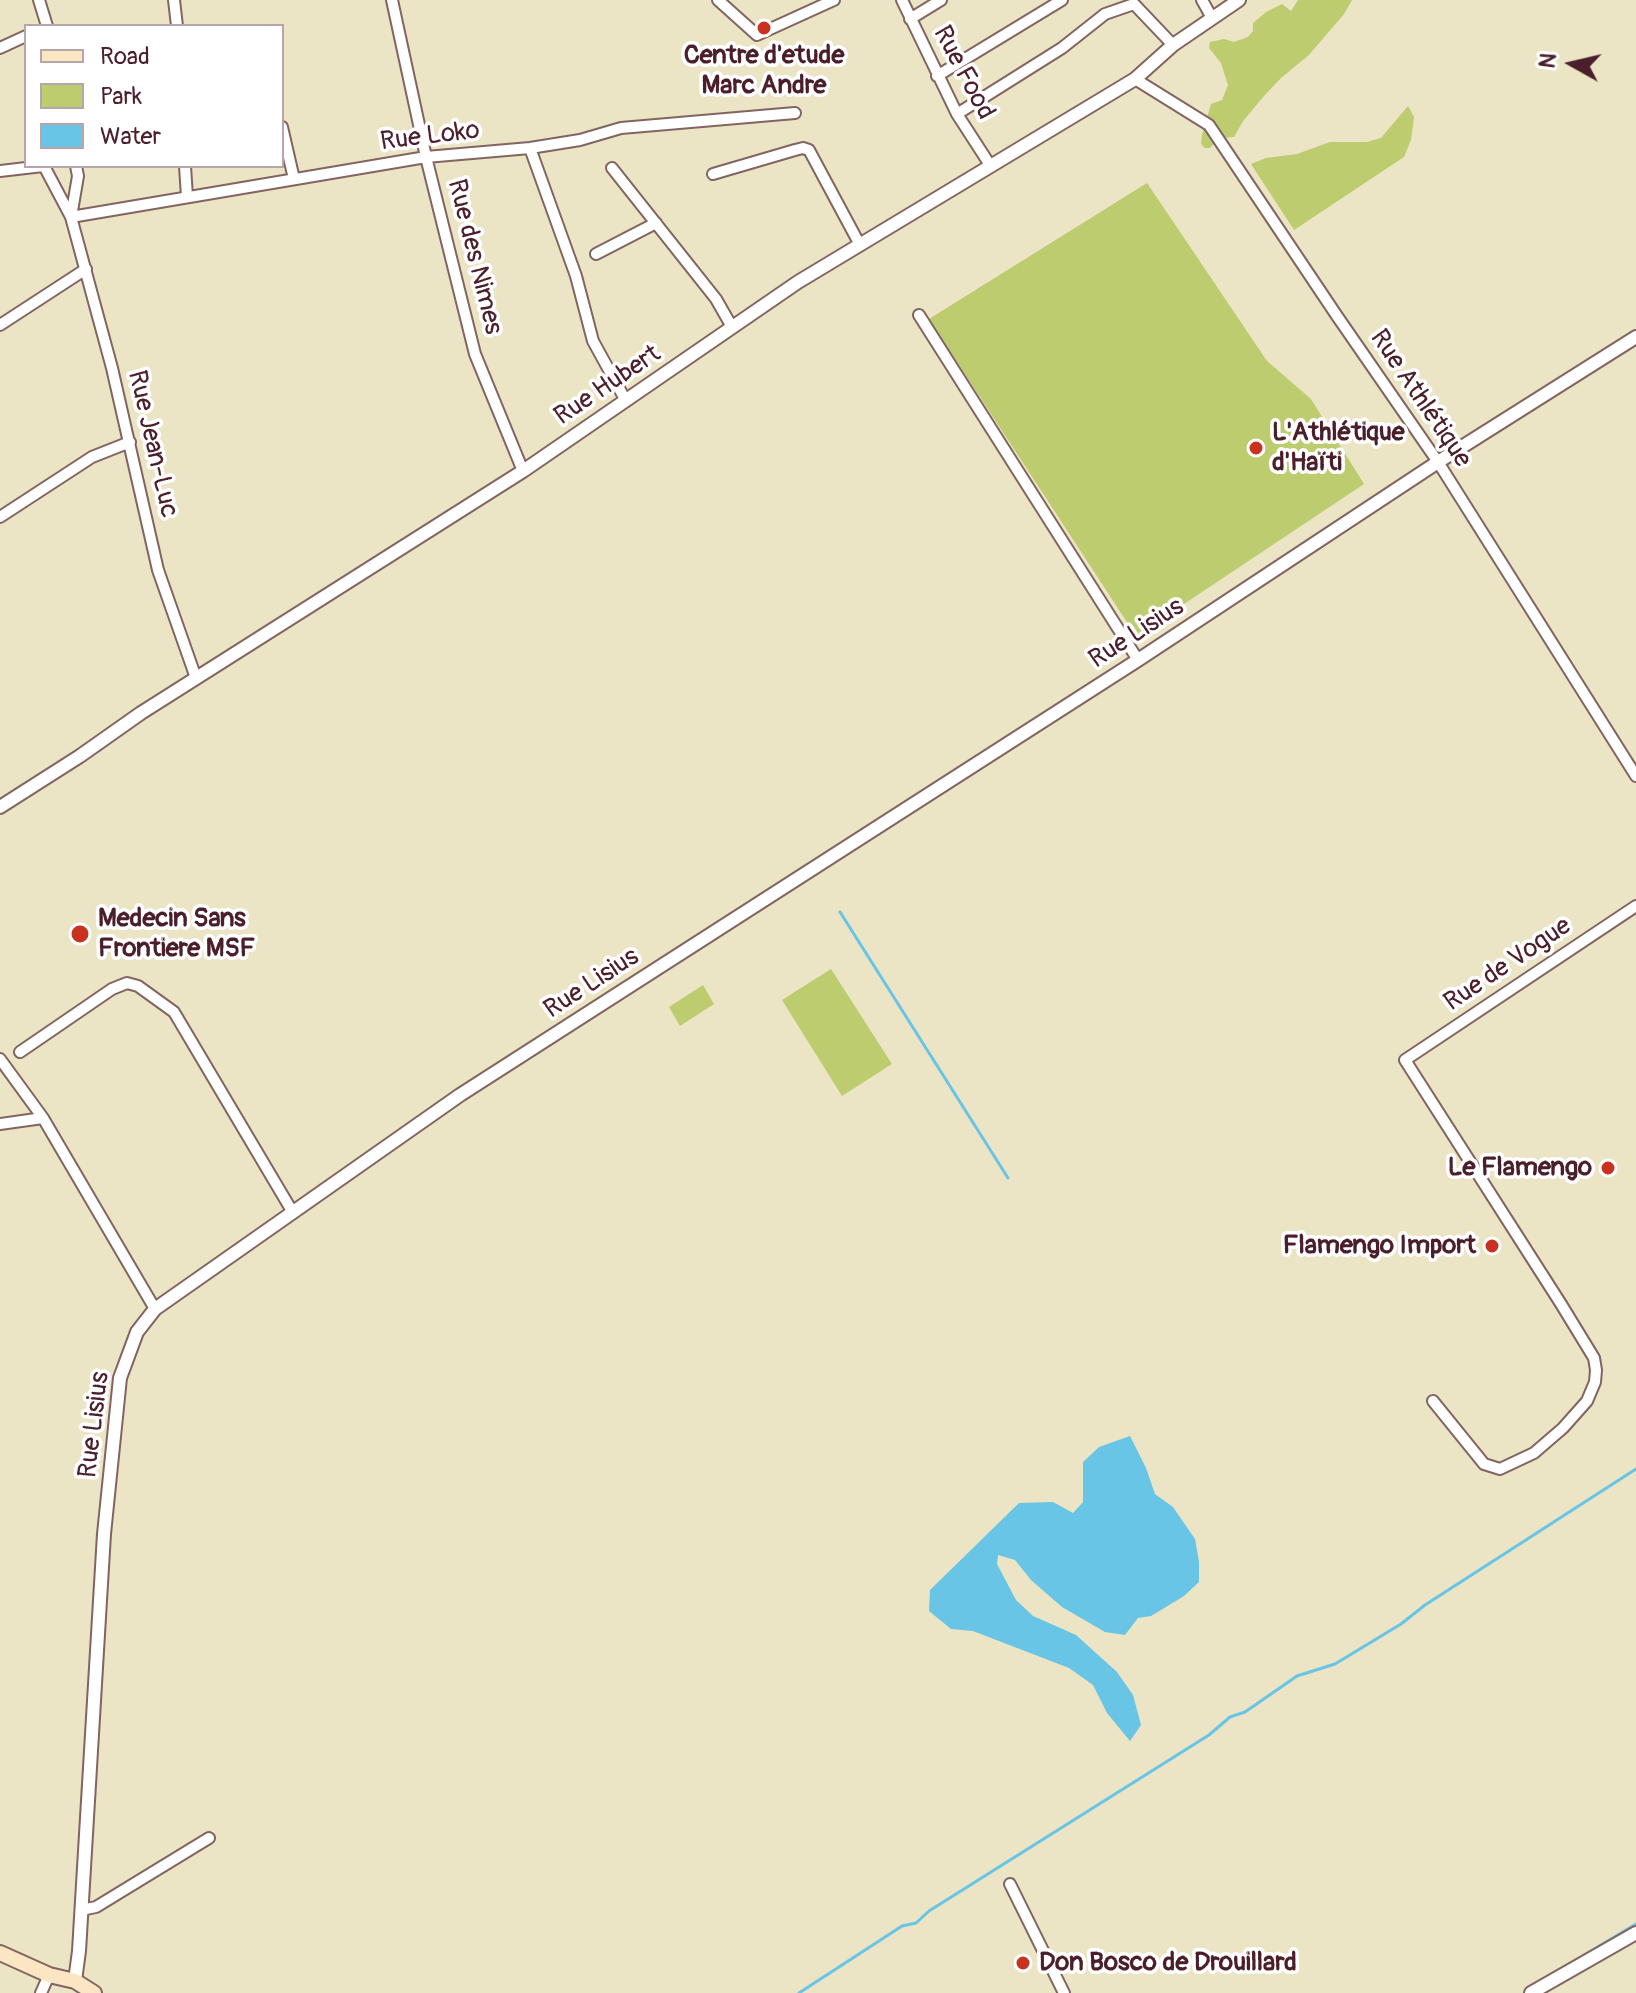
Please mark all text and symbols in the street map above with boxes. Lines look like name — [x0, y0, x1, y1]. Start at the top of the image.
marker: Centre d'etude Marc Andre — [755, 19, 773, 37]
street label: Rue Food — [925, 21, 1001, 125]
legend — [24, 24, 284, 168]
north arrow — [1532, 24, 1612, 104]
place label: Centre d'etude Marc Andre — [684, 40, 844, 102]
text: Road — [100, 42, 150, 71]
text: N — [1533, 51, 1563, 70]
text: Park — [100, 82, 142, 111]
street label: Rue Loko — [378, 115, 482, 159]
text: Water — [100, 122, 161, 151]
street label: Rue des Nimes — [440, 176, 508, 338]
street label: Rue Athlétique — [1363, 324, 1477, 474]
street label: Rue Hubert — [549, 339, 667, 433]
street label: Rue Jean-Luc — [120, 367, 184, 521]
place label: L'Athlétique d'Haïti — [1272, 417, 1405, 478]
marker: L'Athlétique d'Haïti — [1247, 439, 1265, 457]
street label: Rue Lisius — [1084, 592, 1190, 676]
place label: Medecin Sans Frontiere MSF — [98, 903, 255, 964]
street label: Rue de Vogue — [1439, 911, 1577, 1019]
marker: Medecin Sans Frontiere MSF — [69, 923, 91, 945]
street label: Rue Lisius — [539, 942, 645, 1026]
place label: Le Flamengo — [1448, 1152, 1592, 1184]
marker: Le Flamengo — [1599, 1159, 1617, 1177]
place label: Flamengo Import — [1283, 1230, 1476, 1262]
marker: Flamengo Import — [1483, 1237, 1501, 1255]
street label: Rue Lisius — [73, 1370, 117, 1480]
place label: Don Bosco de Drouillard — [1039, 1947, 1297, 1979]
marker: Don Bosco de Drouillard — [1014, 1954, 1032, 1972]

